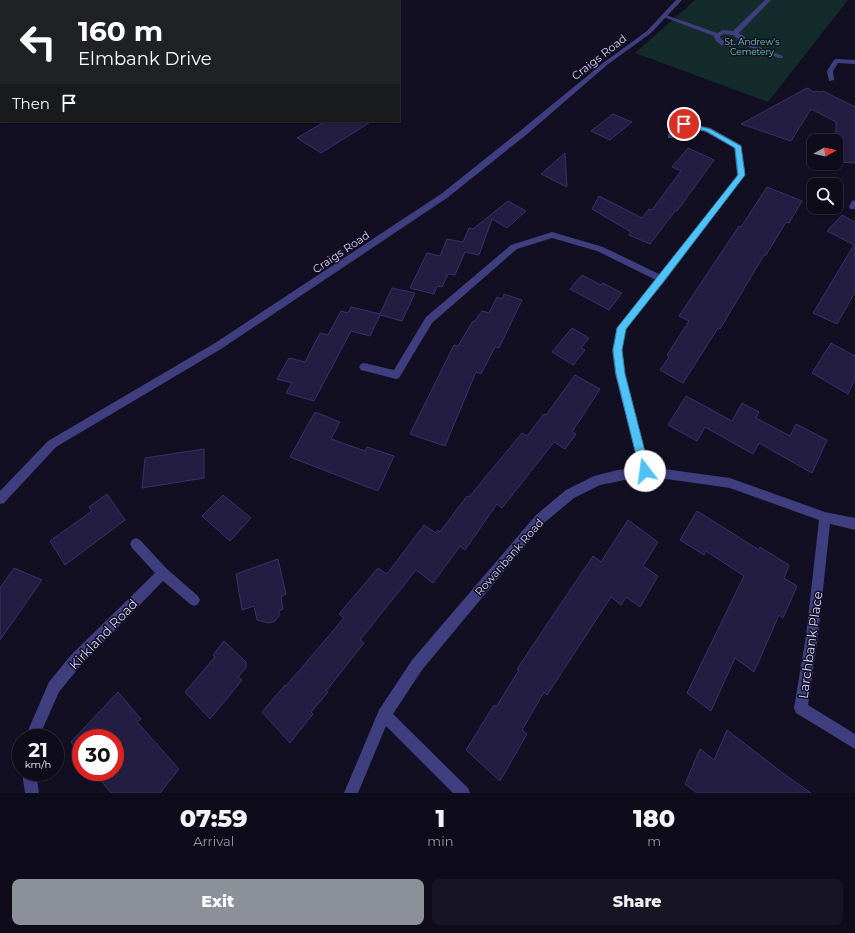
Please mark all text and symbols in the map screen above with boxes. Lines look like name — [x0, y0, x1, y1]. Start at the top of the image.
text: 160 m — [78, 14, 163, 48]
icon: left — [12, 16, 64, 68]
street label: Craigs Road — [569, 31, 629, 83]
park label: St. Andrew's Cemetery — [724, 36, 780, 57]
text: Elmbank Drive — [78, 48, 212, 70]
icon: arrive — [58, 92, 80, 114]
text: Then — [12, 94, 50, 113]
pin — [667, 107, 701, 141]
icon: arrive — [673, 113, 695, 135]
north arrow — [807, 134, 843, 170]
map controls — [807, 134, 843, 214]
button: search — [807, 178, 843, 214]
street label: Craigs Road — [310, 228, 372, 276]
position arrow — [624, 450, 666, 492]
street label: Rowanbank Road — [472, 516, 546, 598]
street label: Larchbank Place — [795, 590, 825, 700]
street label: Kirkland Road — [65, 595, 141, 673]
speed limit sign: 30 — [72, 729, 124, 781]
text: 21 — [28, 738, 48, 762]
text: km/h — [25, 758, 51, 771]
text: 07:59 — [180, 804, 248, 833]
text: 1 — [436, 804, 445, 833]
text: 180 — [633, 804, 675, 833]
text: Arrival — [193, 833, 234, 849]
text: min — [427, 833, 453, 849]
text: m — [647, 833, 661, 849]
button: Exit — [12, 879, 424, 925]
button: Share — [432, 879, 843, 925]

